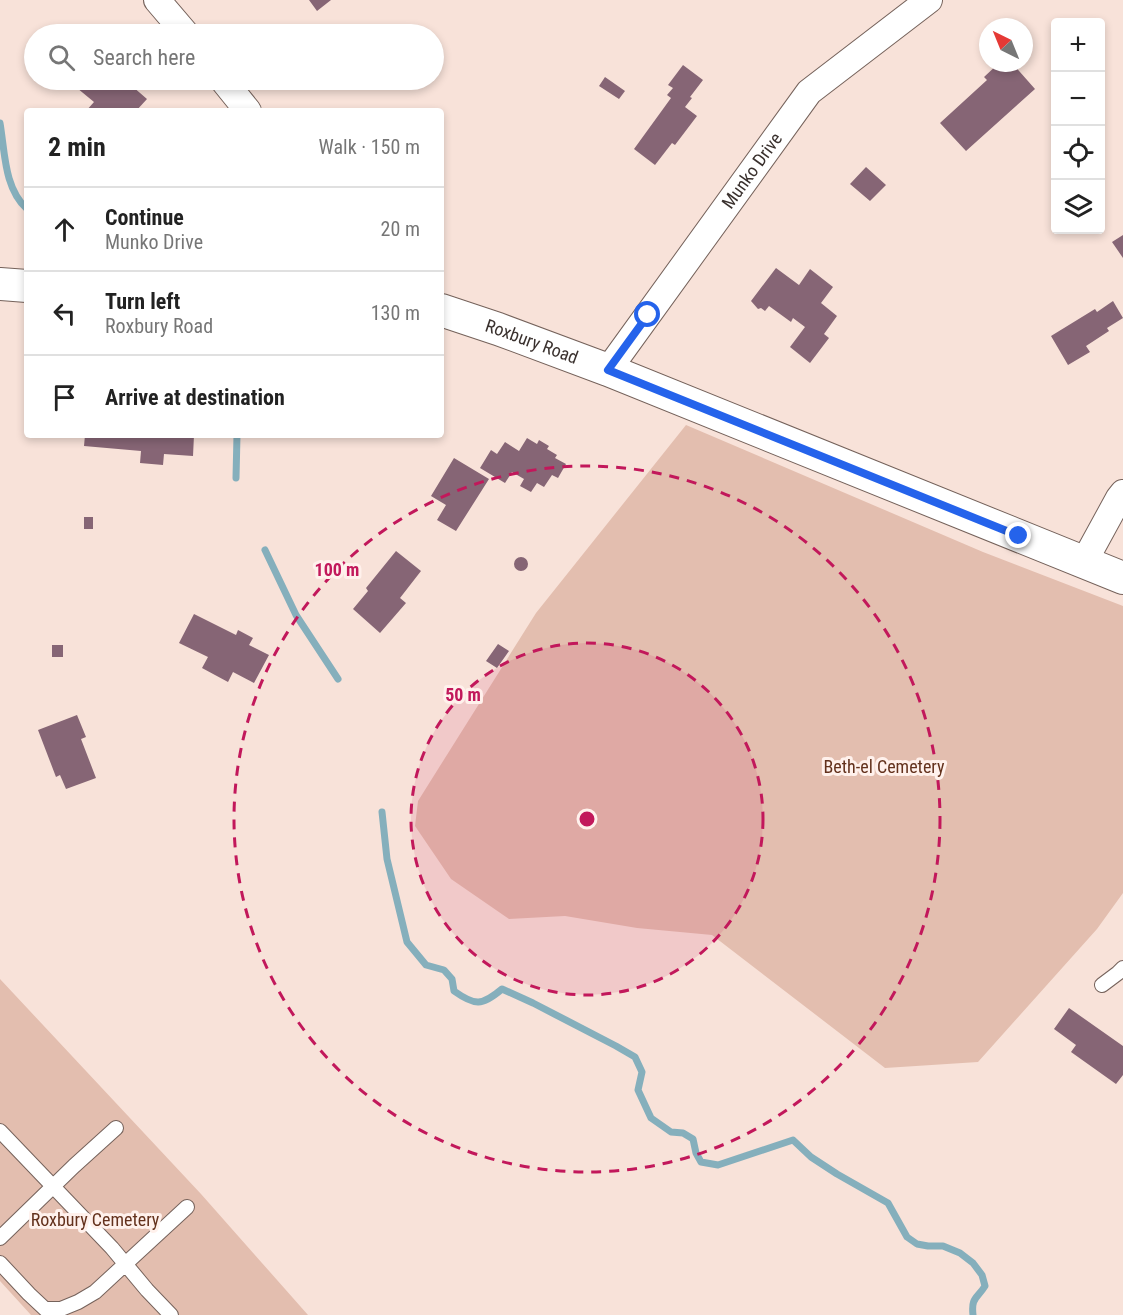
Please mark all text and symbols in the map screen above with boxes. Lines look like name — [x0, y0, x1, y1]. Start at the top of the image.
north arrow — [979, 18, 1033, 72]
map controls — [1051, 18, 1105, 234]
button: + — [1051, 18, 1105, 72]
search box — [24, 24, 444, 90]
icon: search — [45, 41, 78, 74]
text: Search here — [93, 45, 195, 70]
button: − — [1051, 72, 1105, 126]
button: locate — [1051, 126, 1105, 180]
street label: Munko Drive — [717, 128, 786, 212]
text: 2 min — [48, 132, 106, 162]
text: Walk · 150 m — [319, 135, 420, 159]
button: layers — [1051, 180, 1105, 234]
text: Continue — [105, 205, 184, 230]
icon: ahead — [48, 213, 81, 246]
text: 20 m — [381, 217, 420, 241]
text: Munko Drive — [105, 230, 203, 254]
text: Turn left — [105, 289, 180, 314]
icon: left — [48, 297, 81, 330]
text: 130 m — [371, 301, 420, 325]
route start — [634, 301, 660, 327]
text: Roxbury Road — [105, 314, 213, 338]
street label: Roxbury Road — [483, 315, 581, 368]
icon: arrive — [48, 381, 81, 414]
text: Arrive at destination — [105, 385, 285, 410]
route end — [1005, 522, 1031, 548]
text: 100 m — [315, 559, 359, 580]
text: 50 m — [445, 684, 481, 705]
park label: Beth-el Cemetery — [824, 756, 945, 777]
centre of rings — [577, 809, 597, 829]
park label: Roxbury Cemetery — [31, 1209, 160, 1230]

